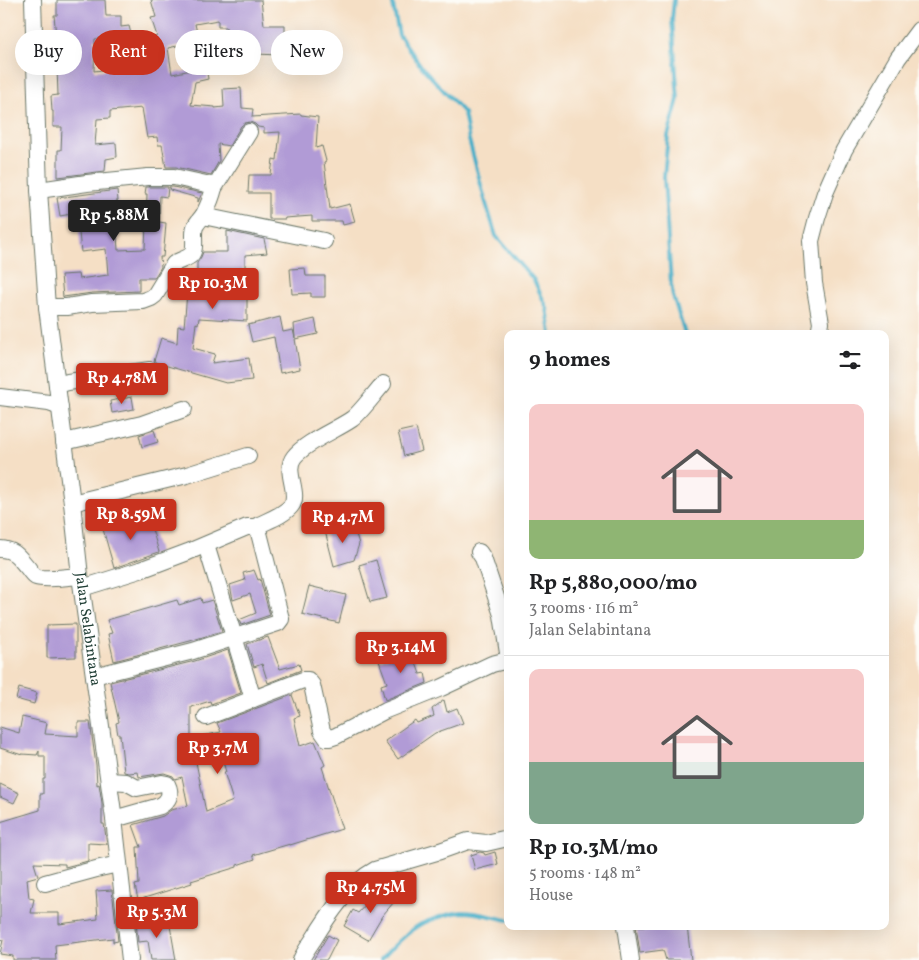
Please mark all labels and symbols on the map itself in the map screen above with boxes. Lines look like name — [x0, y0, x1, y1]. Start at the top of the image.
pin: Rp 5.88M — [62, 200, 166, 242]
pin: Rp 10.3M — [161, 268, 265, 310]
pin: Rp 4.78M — [70, 362, 174, 405]
pin: Rp 8.59M — [79, 498, 183, 541]
pin: Rp 4.7M — [297, 502, 389, 544]
street label: Jalan Selabintana — [69, 571, 106, 687]
pin: Rp 3.14M — [349, 632, 453, 674]
pin: Rp 3.7M — [172, 732, 264, 775]
pin: Rp 4.75M — [319, 872, 423, 914]
pin: Rp 5.3M — [111, 896, 203, 939]

